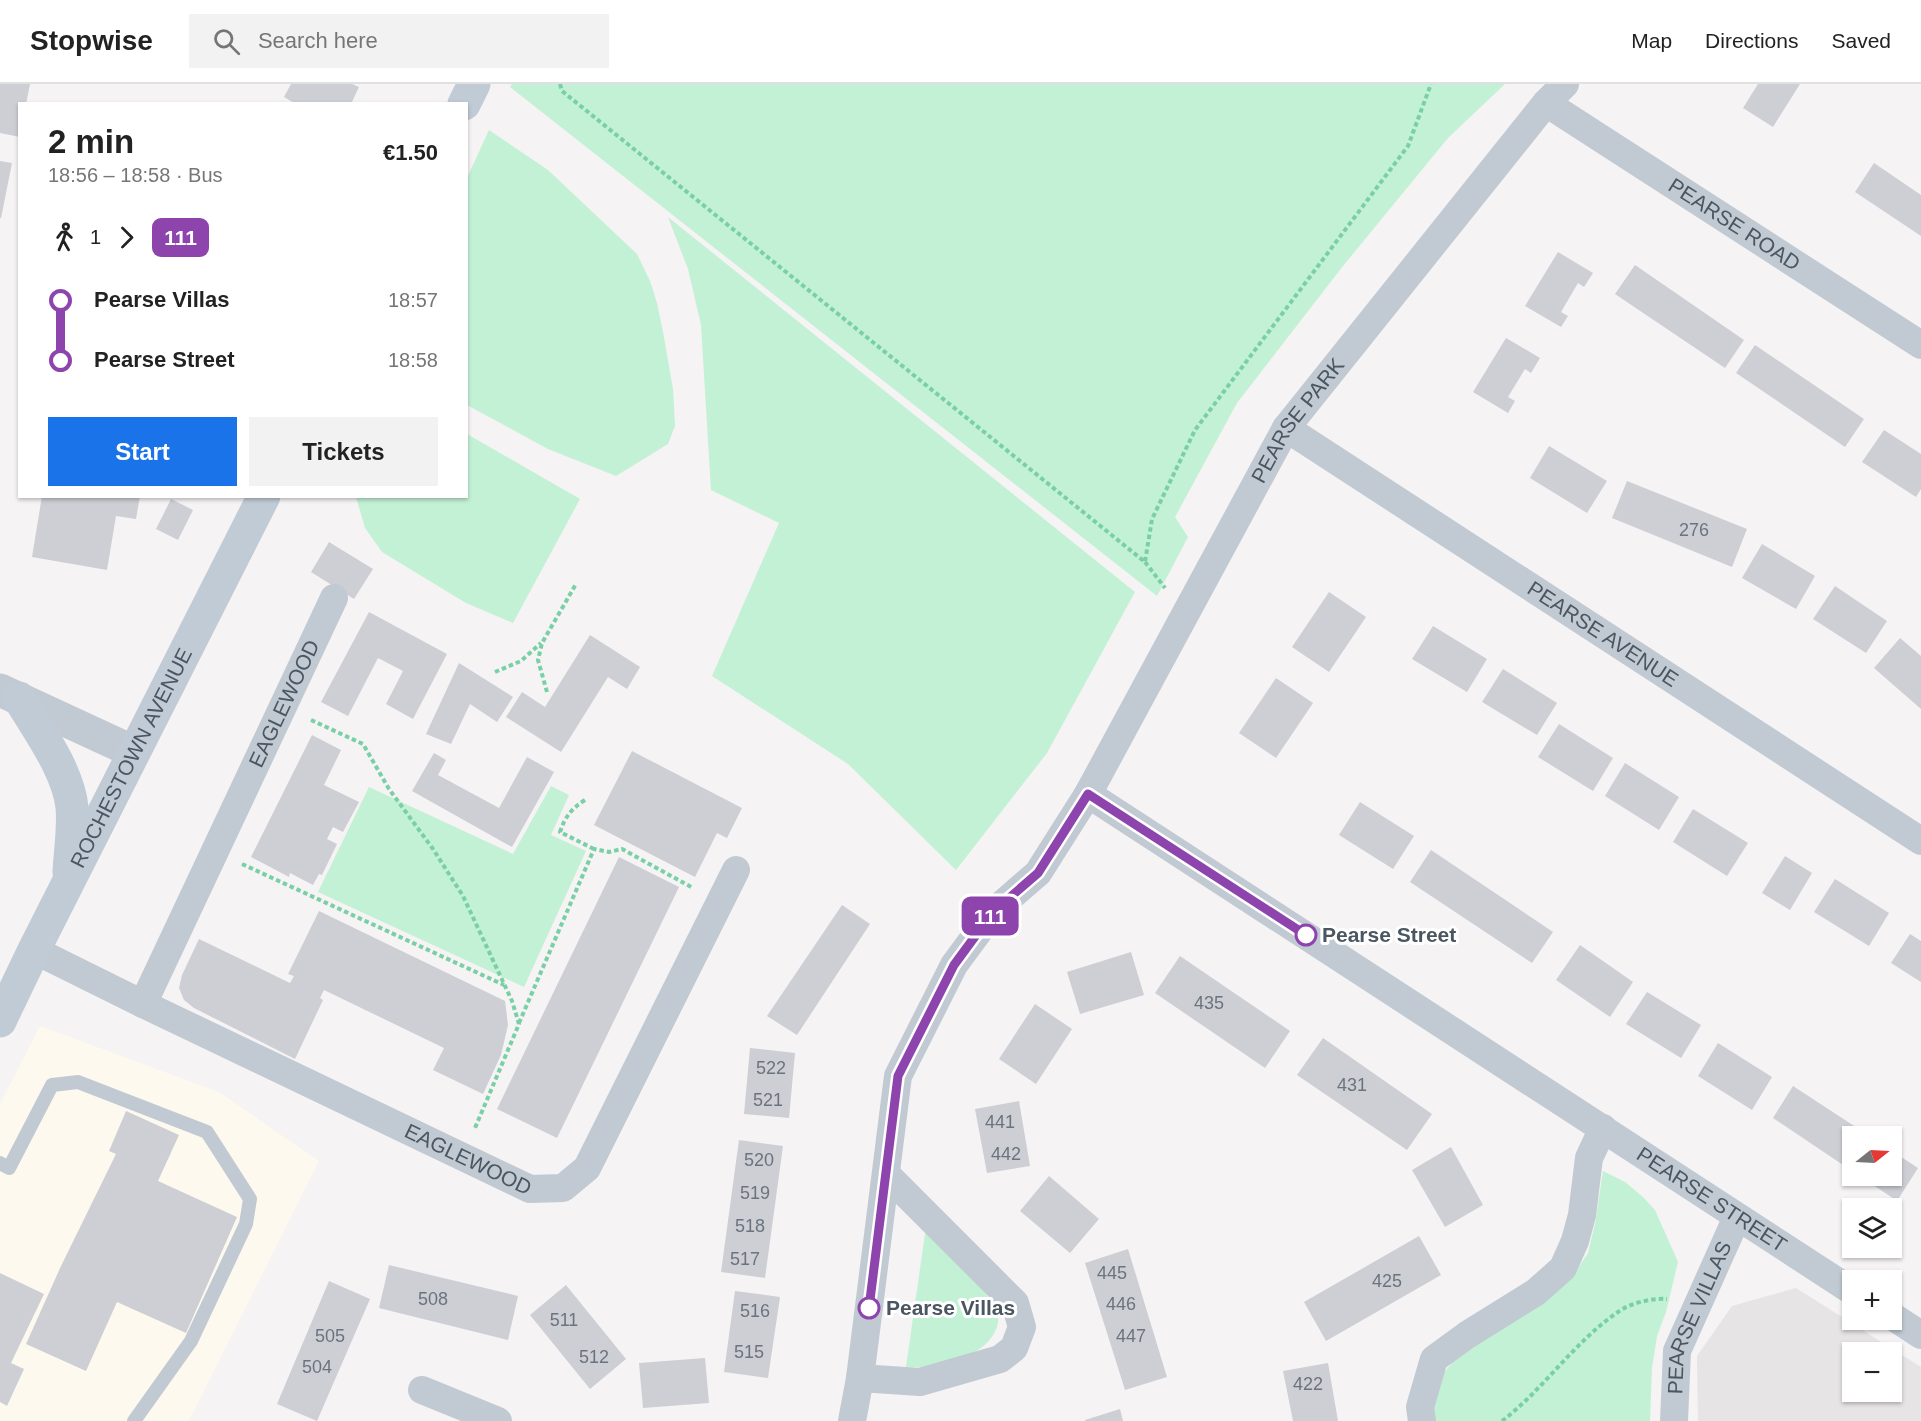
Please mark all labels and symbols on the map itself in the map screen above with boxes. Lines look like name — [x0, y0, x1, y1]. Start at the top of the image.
street label: PEARSE ROAD — [1664, 173, 1804, 275]
street label: PEARSE PARK — [1247, 353, 1348, 487]
house number: 276 — [1679, 520, 1709, 540]
street label: PEARSE AVENUE — [1524, 576, 1683, 691]
street label: EAGLEWOOD — [244, 636, 324, 771]
street label: ROCHESTOWN AVENUE — [66, 644, 196, 871]
line badge: 111 — [956, 896, 1024, 936]
place label: Pearse Street — [1322, 923, 1456, 946]
marker: Pearse Street — [1295, 924, 1317, 946]
house number: 435 — [1194, 993, 1224, 1013]
house number: 522 — [756, 1058, 786, 1078]
house number: 431 — [1337, 1075, 1367, 1095]
house number: 521 — [753, 1090, 783, 1110]
house number: 441 — [985, 1112, 1015, 1132]
street label: EAGLEWOOD — [401, 1119, 535, 1199]
north arrow — [1842, 1126, 1902, 1186]
street label: PEARSE STREET — [1633, 1142, 1791, 1256]
house number: 442 — [991, 1144, 1021, 1164]
house number: 520 — [744, 1150, 774, 1170]
house number: 519 — [740, 1183, 770, 1203]
house number: 518 — [735, 1216, 765, 1236]
street label: PEARSE VILLAS — [1663, 1237, 1736, 1395]
house number: 517 — [730, 1249, 760, 1269]
house number: 445 — [1097, 1263, 1127, 1283]
house number: 425 — [1372, 1271, 1402, 1291]
house number: 508 — [418, 1289, 448, 1309]
house number: 446 — [1106, 1294, 1136, 1314]
place label: Pearse Villas — [886, 1296, 1015, 1319]
marker: Pearse Villas — [858, 1297, 880, 1319]
house number: 516 — [740, 1301, 770, 1321]
house number: 511 — [550, 1310, 578, 1330]
house number: 505 — [315, 1326, 345, 1346]
house number: 447 — [1116, 1326, 1146, 1346]
house number: 515 — [734, 1342, 764, 1362]
house number: 512 — [579, 1347, 609, 1367]
house number: 504 — [302, 1357, 332, 1377]
house number: 422 — [1293, 1374, 1323, 1394]

